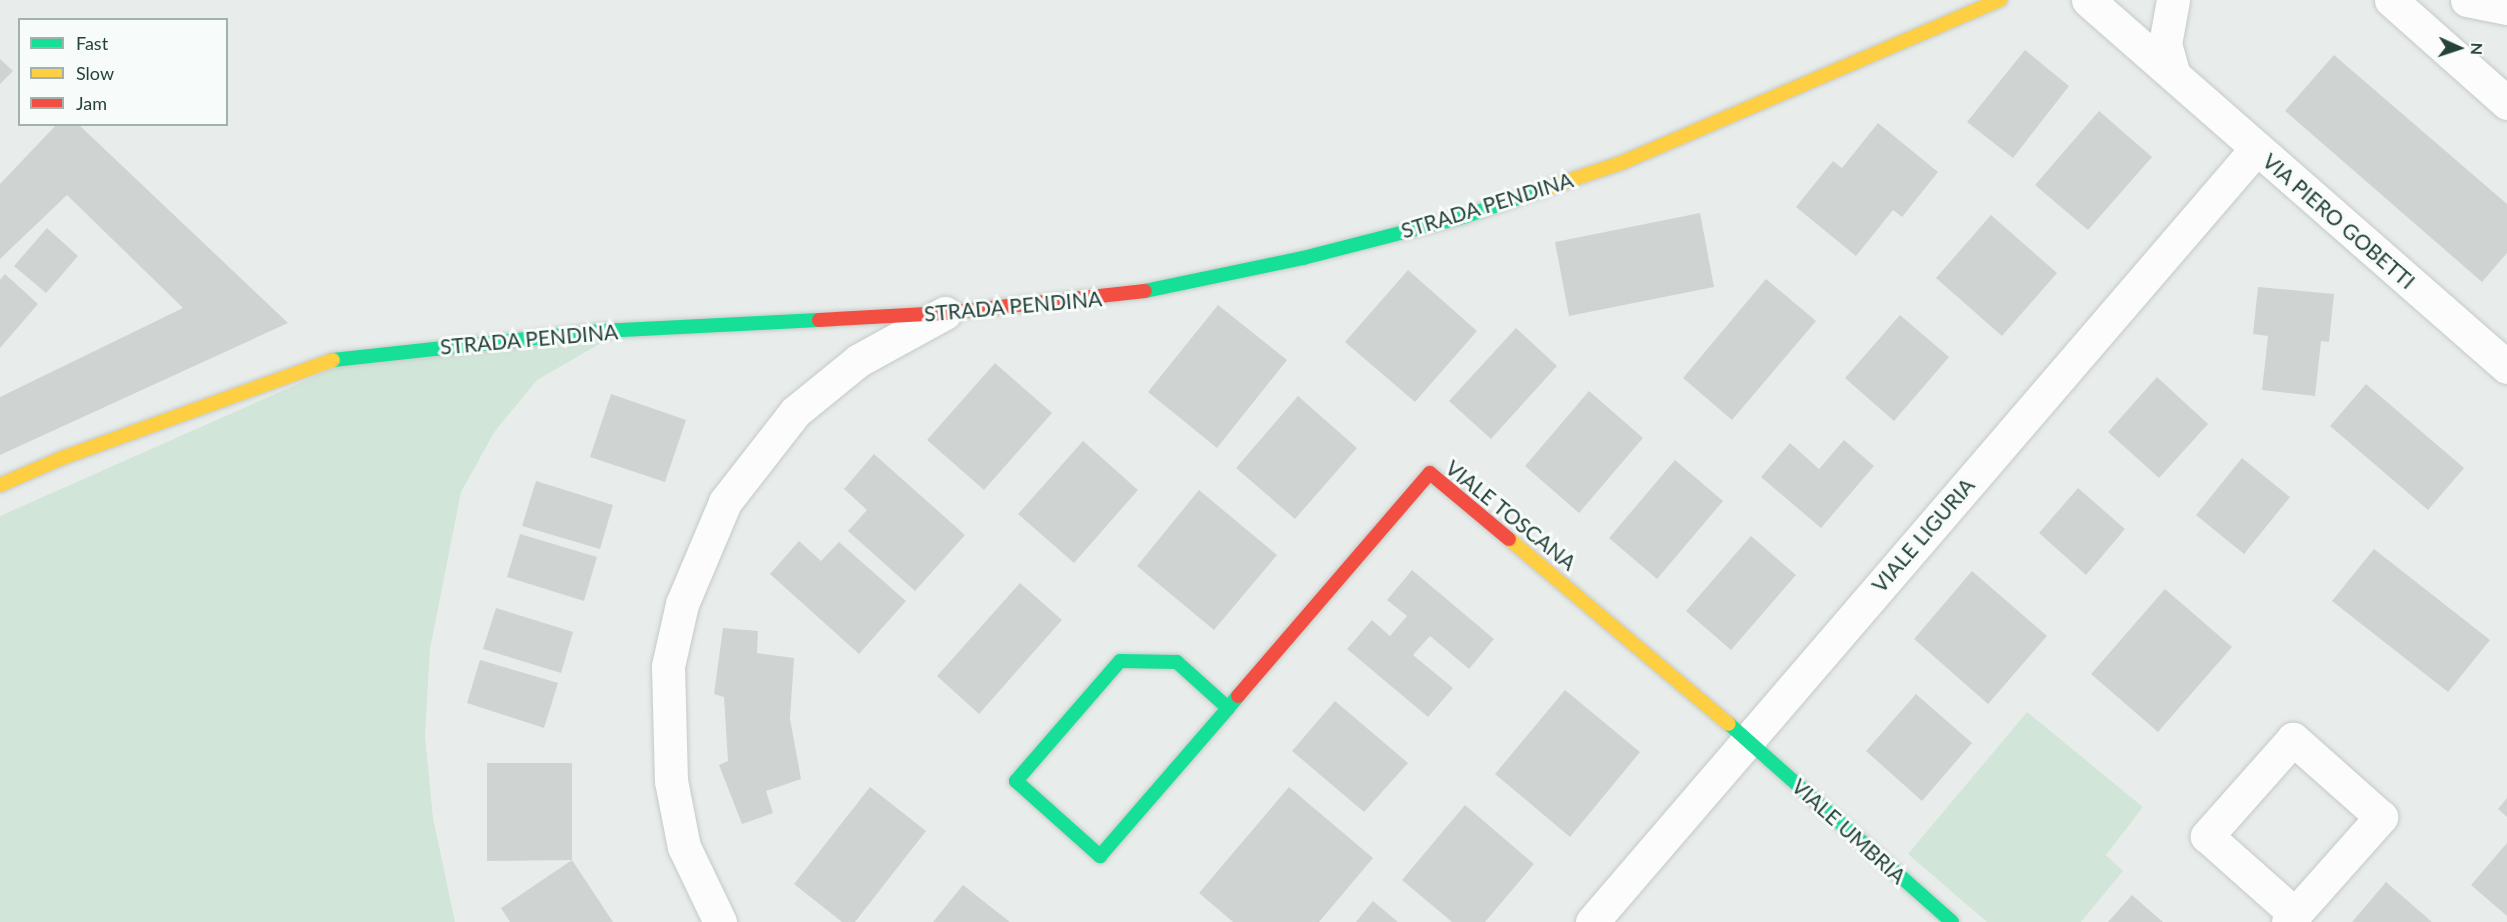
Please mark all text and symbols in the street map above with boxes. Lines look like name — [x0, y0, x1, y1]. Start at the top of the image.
legend — [18, 18, 228, 126]
north arrow — [2429, 18, 2489, 78]
text: Fast — [76, 32, 108, 54]
text: N — [2468, 42, 2487, 56]
text: Slow — [76, 62, 114, 84]
text: Jam — [76, 92, 107, 114]
street label: VIA PIERO GOBETTI — [2258, 148, 2420, 294]
street label: STRADA PENDINA — [1398, 167, 1576, 243]
street label: STRADA PENDINA — [923, 286, 1103, 326]
street label: STRADA PENDINA — [439, 319, 619, 359]
street label: VIALE TOSCANA — [1440, 455, 1582, 575]
street label: VIALE LIGURIA — [1866, 473, 1980, 597]
street label: VIALE UMBRIA — [1787, 773, 1911, 889]

